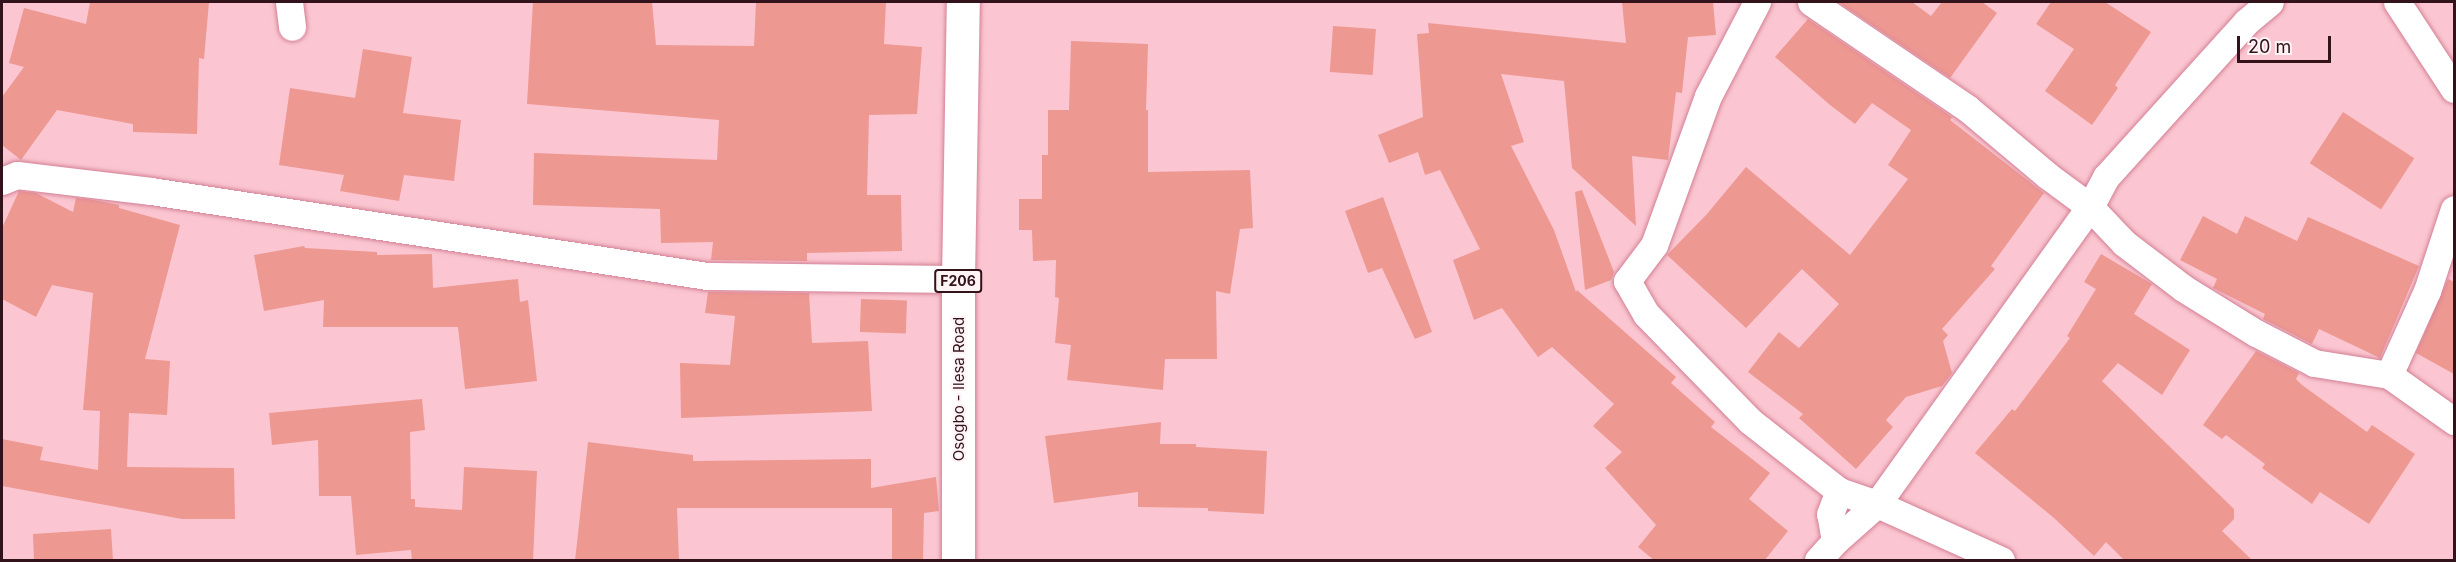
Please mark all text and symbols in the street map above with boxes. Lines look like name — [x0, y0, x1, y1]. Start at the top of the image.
scale bar — [2240, 24, 2334, 62]
text: 20 m — [2248, 36, 2291, 57]
road number: F206 — [934, 270, 982, 292]
street label: Osogbo - Ilesa Road — [950, 317, 968, 461]

